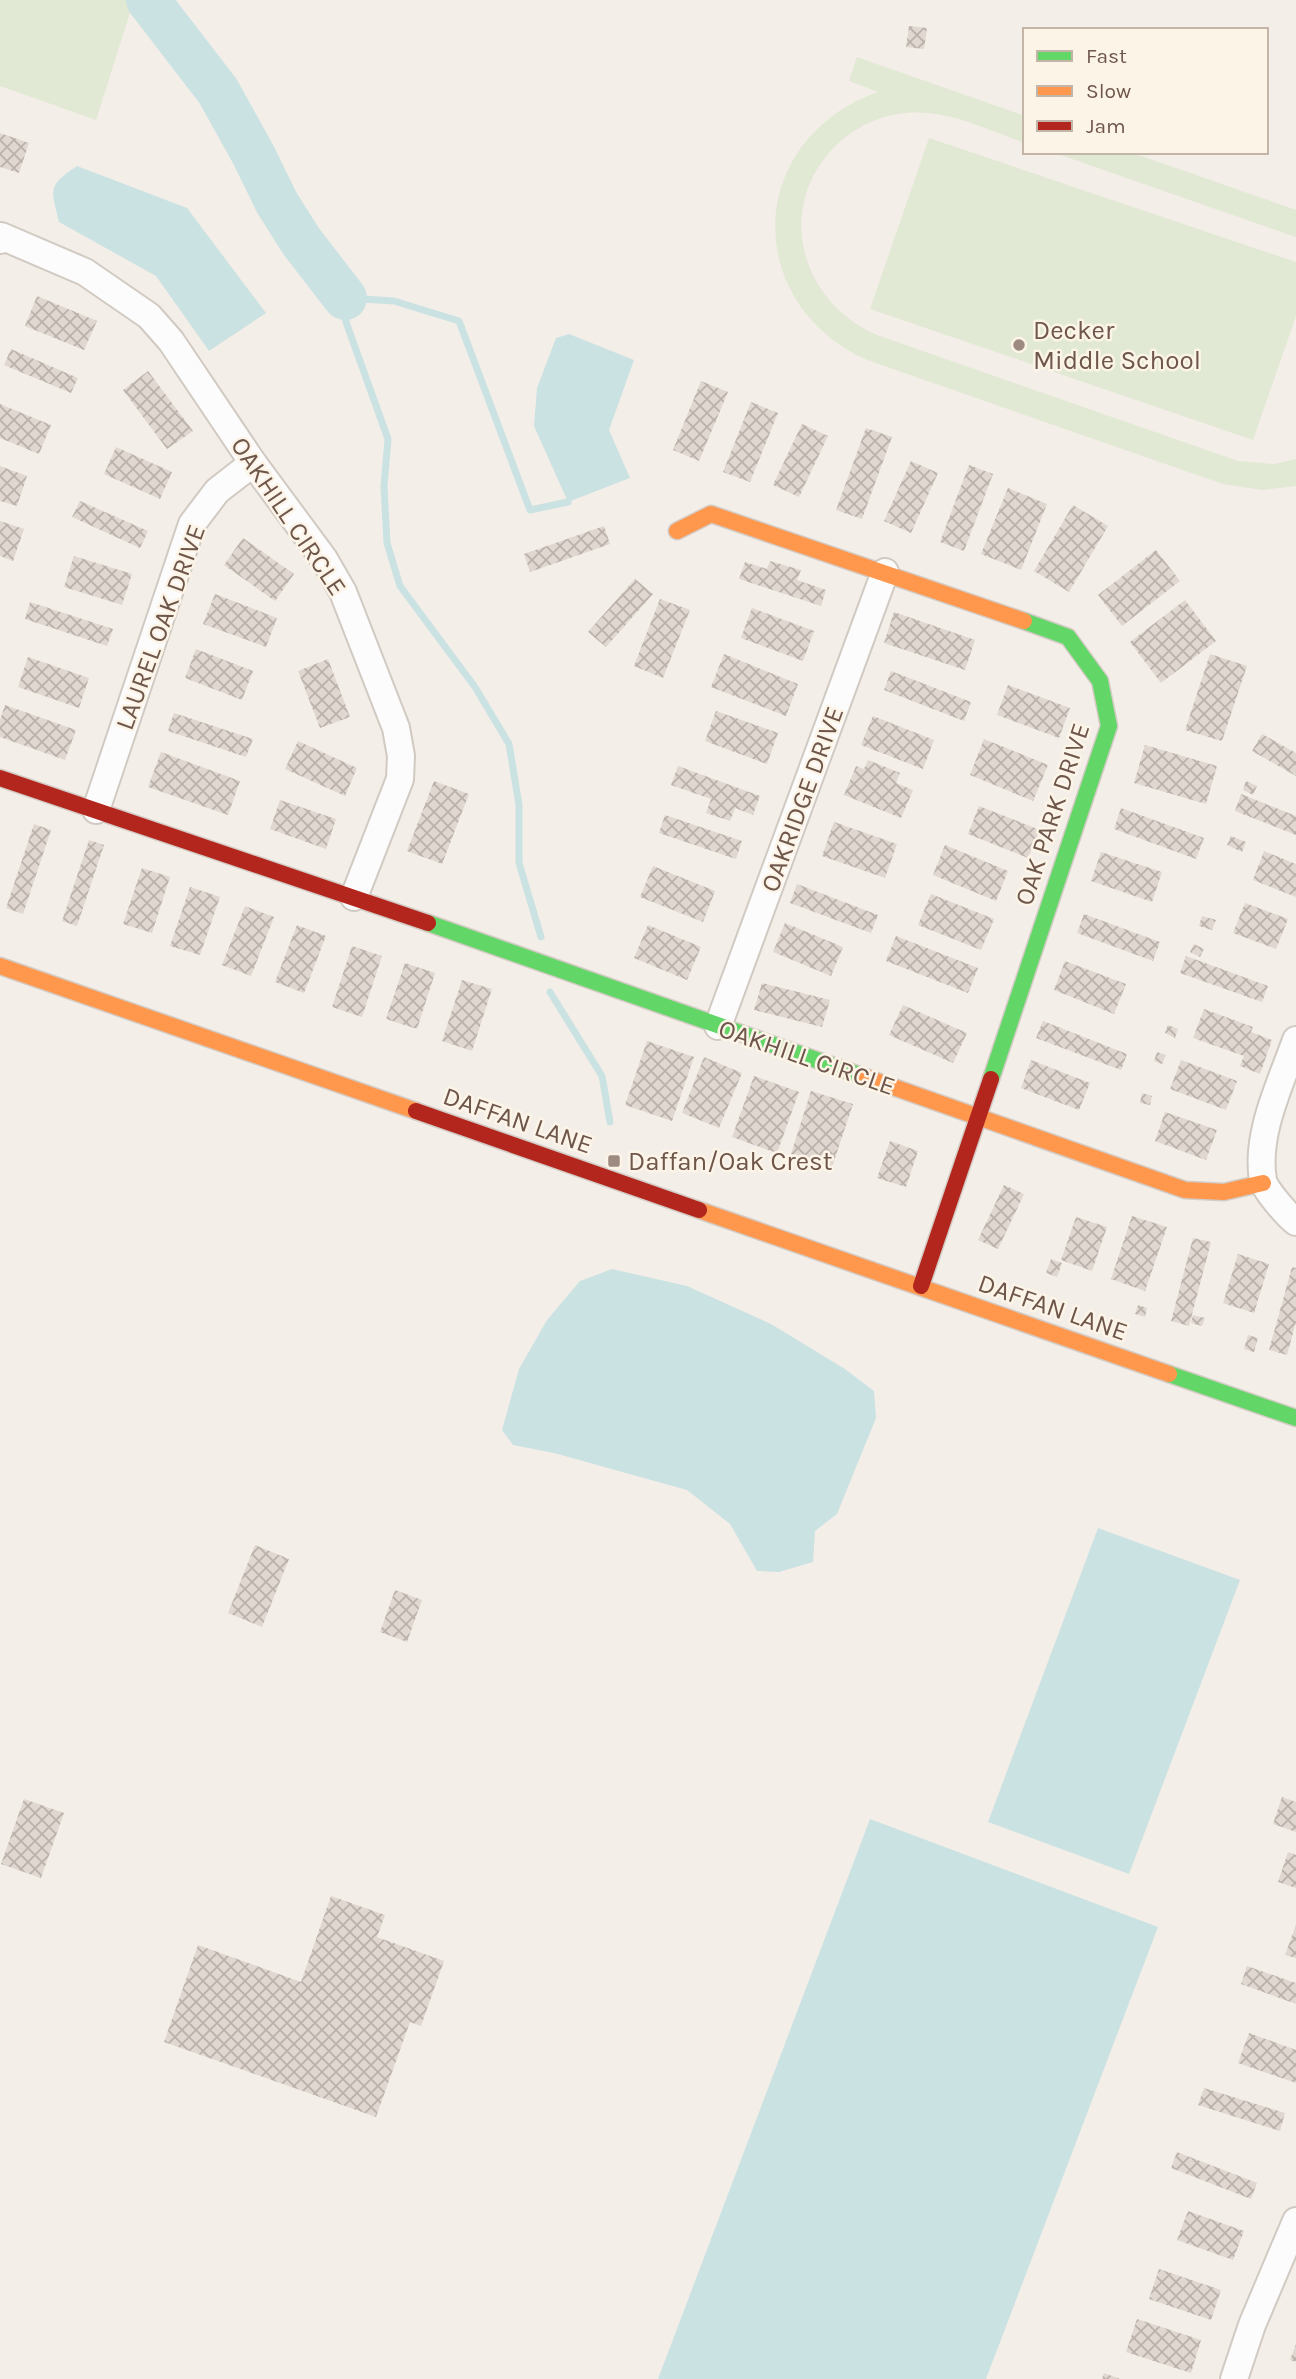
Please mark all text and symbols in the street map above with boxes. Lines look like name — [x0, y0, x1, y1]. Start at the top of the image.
legend — [1023, 28, 1268, 154]
text: Fast — [1086, 44, 1127, 68]
text: Slow — [1086, 79, 1131, 103]
text: Jam — [1086, 114, 1126, 138]
place label: Decker Middle School — [1033, 315, 1201, 376]
marker: Decker Middle School — [1011, 337, 1027, 353]
street label: OAKHILL CIRCLE — [224, 431, 353, 601]
street label: LAUREL OAK DRIVE — [109, 520, 212, 734]
street label: OAKRIDGE DRIVE — [755, 702, 850, 896]
street label: OAK PARK DRIVE — [1008, 719, 1096, 909]
street label: OAKHILL CIRCLE — [715, 1013, 899, 1102]
street label: DAFFAN LANE — [439, 1080, 597, 1161]
place label: Daffan/Oak Crest — [628, 1146, 833, 1177]
marker: Daffan/Oak Crest — [606, 1153, 622, 1169]
street label: DAFFAN LANE — [974, 1267, 1132, 1348]

